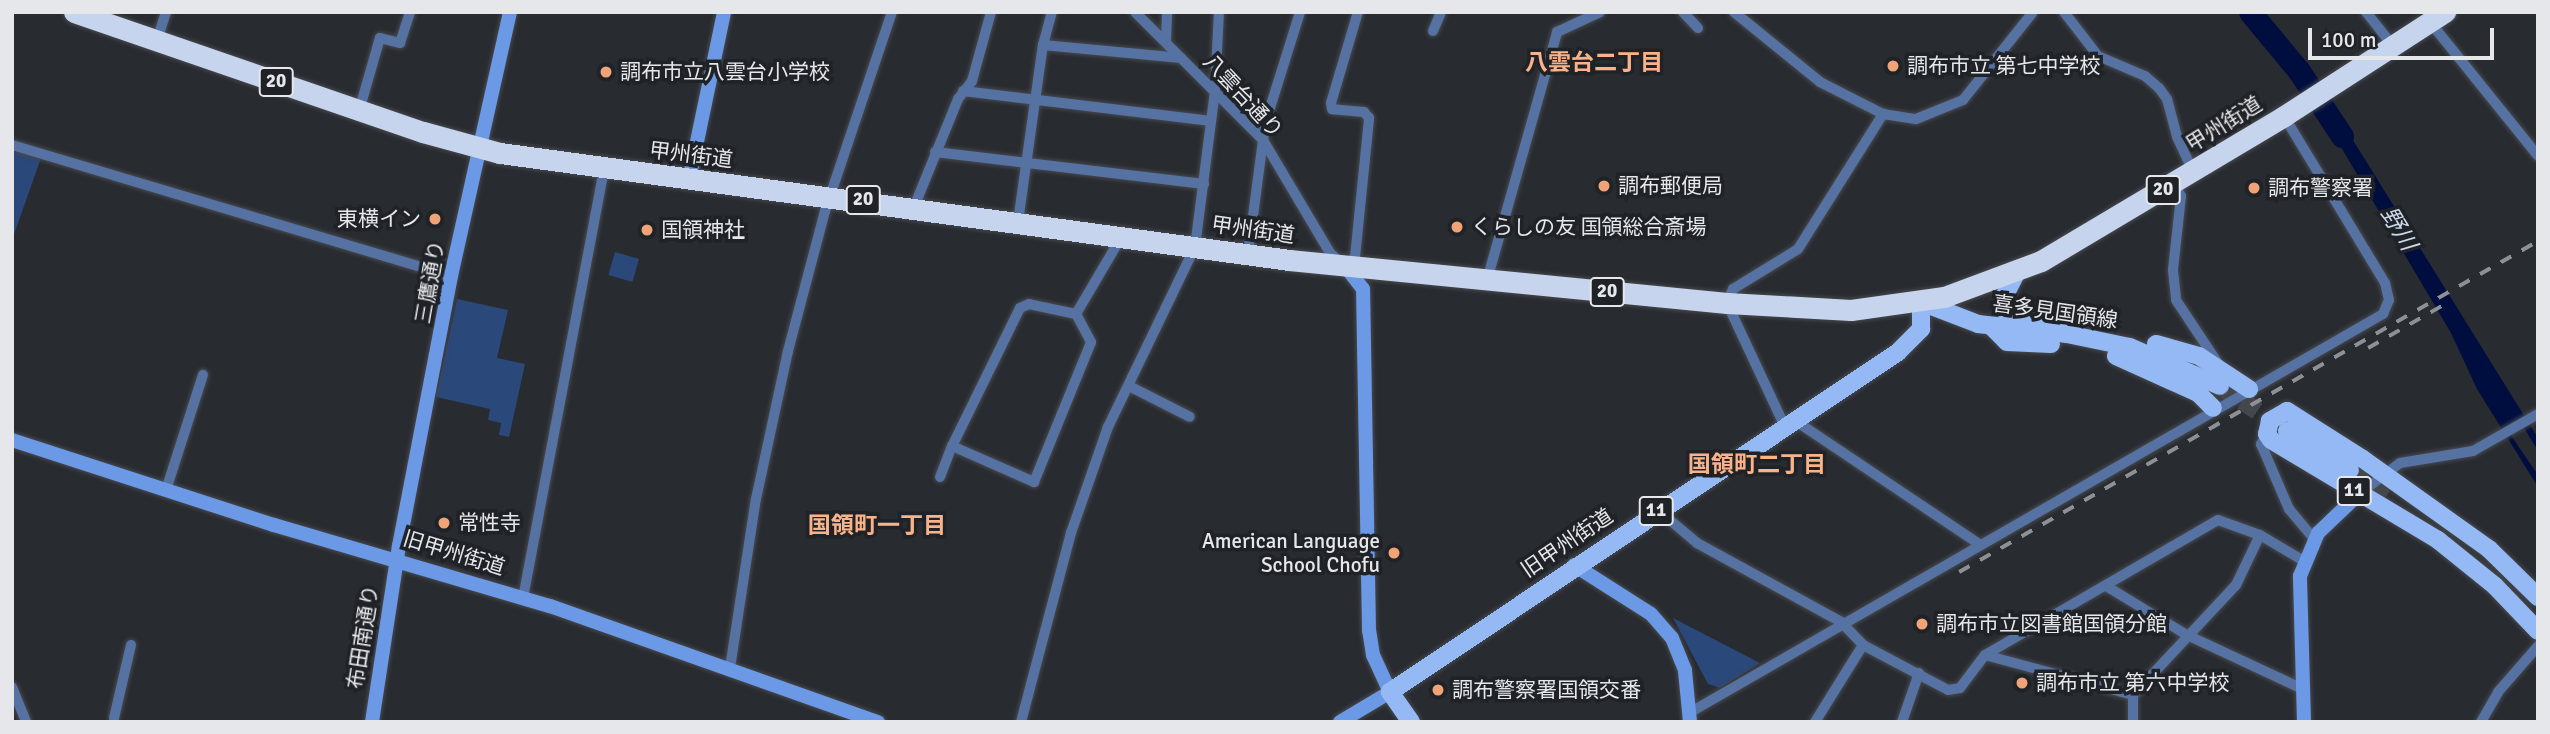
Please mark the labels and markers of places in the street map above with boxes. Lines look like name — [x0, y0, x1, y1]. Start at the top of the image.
place label: 調布市立 第七中学校 — [1907, 53, 2101, 79]
marker: 調布市立 第七中学校 — [1885, 58, 1901, 74]
place label: 調布市立八雲台小学校 — [620, 59, 830, 85]
marker: 調布市立八雲台小学校 — [598, 64, 614, 80]
place label: 調布郵便局 — [1618, 173, 1723, 199]
place label: 調布警察署 — [2268, 175, 2373, 201]
marker: 調布郵便局 — [1596, 178, 1612, 194]
marker: 調布警察署 — [2246, 180, 2262, 196]
place label: 東横イン — [337, 206, 421, 232]
marker: 東横イン — [427, 211, 443, 227]
place label: くらしの友 国領総合斎場 — [1471, 214, 1707, 240]
place label: 国領神社 — [661, 217, 745, 243]
marker: くらしの友 国領総合斎場 — [1449, 219, 1465, 235]
marker: 国領神社 — [639, 222, 655, 238]
place label: 常性寺 — [458, 510, 521, 536]
marker: 常性寺 — [436, 515, 452, 531]
place label: American Language School Chofu — [1202, 528, 1380, 578]
marker: American Language School Chofu — [1386, 545, 1402, 561]
place label: 調布市立図書館国領分館 — [1936, 611, 2167, 637]
marker: 調布市立図書館国領分館 — [1914, 616, 1930, 632]
place label: 調布市立 第六中学校 — [2036, 670, 2230, 696]
marker: 調布市立 第六中学校 — [2014, 675, 2030, 691]
place label: 調布警察署国領交番 — [1452, 677, 1641, 703]
marker: 調布警察署国領交番 — [1430, 682, 1446, 698]

